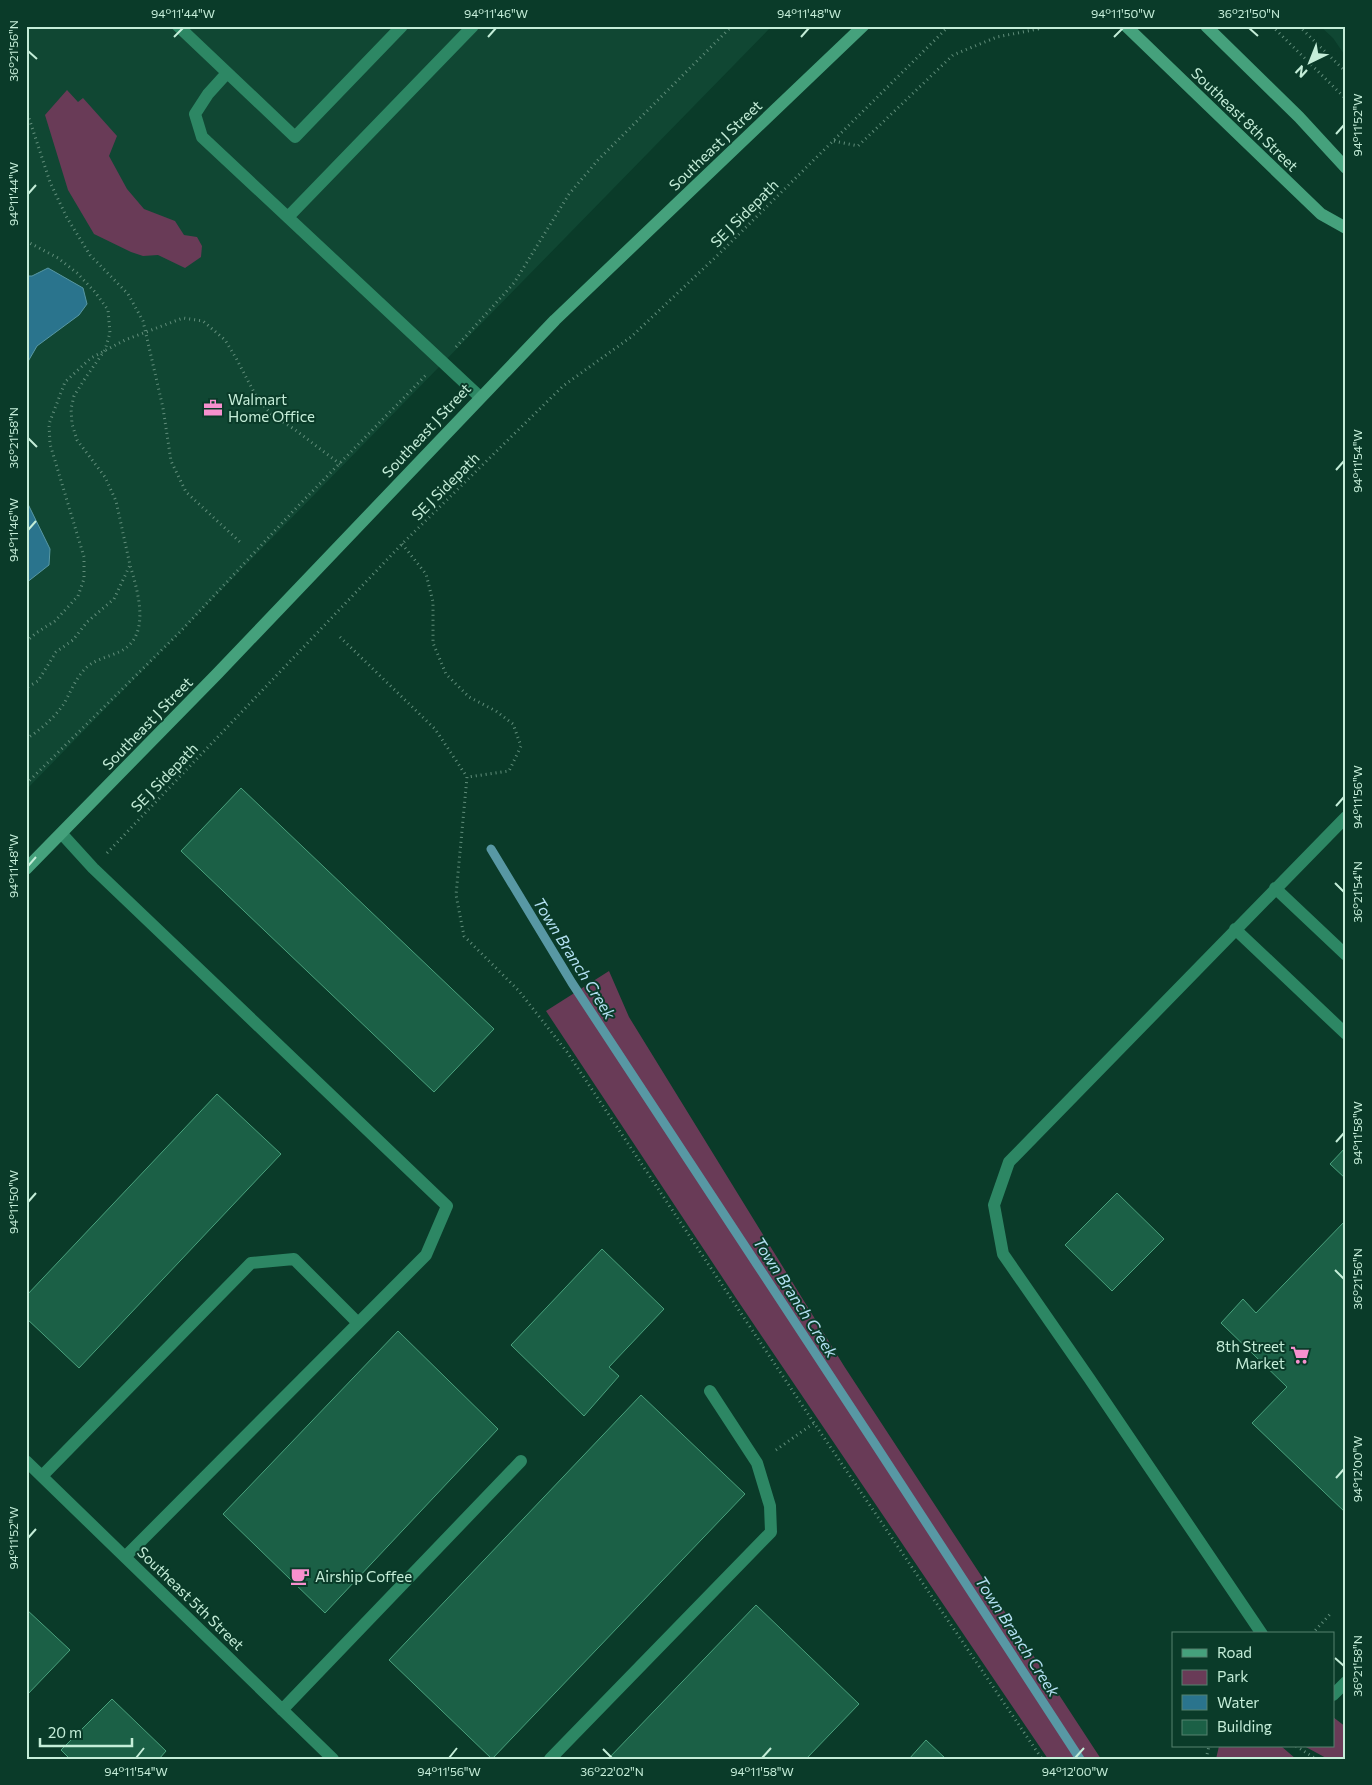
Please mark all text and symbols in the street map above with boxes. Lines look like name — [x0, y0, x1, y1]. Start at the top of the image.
text: 94°11'44"W — [151, 6, 215, 20]
text: 94°11'46"W — [464, 6, 528, 20]
text: 94°11'48"W — [777, 6, 841, 20]
text: 94°11'50"W — [1091, 6, 1155, 20]
text: 36°21'50"N — [1218, 6, 1280, 20]
text: 36°21'56"N — [6, 20, 20, 82]
north arrow — [1284, 38, 1334, 88]
text: N — [1291, 62, 1310, 82]
street label: Southeast 8th Street — [1188, 63, 1302, 175]
text: 94°11'52"W — [1350, 93, 1364, 157]
street label: Southeast J Street — [665, 96, 765, 194]
text: 94°11'44"W — [6, 162, 20, 226]
street label: SE J Sidepath — [706, 175, 782, 251]
street label: Southeast J Street — [378, 379, 474, 481]
place label: Walmart Home Office — [228, 390, 315, 425]
office icon: Walmart Home Office — [202, 397, 224, 419]
text: 36°21'58"N — [6, 407, 20, 469]
text: 94°11'54"W — [1350, 429, 1364, 493]
street label: SE J Sidepath — [407, 448, 483, 524]
text: 94°11'46"W — [6, 498, 20, 562]
street label: Southeast J Street — [98, 673, 196, 773]
street label: SE J Sidepath — [127, 739, 201, 815]
text: 94°11'56"W — [1350, 765, 1364, 829]
text: 94°11'48"W — [6, 834, 20, 898]
text: 36°21'54"N — [1350, 861, 1364, 923]
water label: Town Branch Creek — [530, 894, 620, 1023]
text: 94°11'58"W — [1350, 1101, 1364, 1165]
text: 94°11'50"W — [6, 1170, 20, 1234]
water label: Town Branch Creek — [750, 1233, 842, 1361]
text: 36°21'56"N — [1350, 1248, 1364, 1310]
place label: 8th Street Market — [1216, 1337, 1285, 1372]
supermarket icon: 8th Street Market — [1289, 1344, 1311, 1366]
text: 94°12'00"W — [1350, 1436, 1364, 1502]
text: 94°11'52"W — [6, 1506, 20, 1570]
street label: Southeast 5th Street — [134, 1543, 248, 1653]
cafe icon: Airship Coffee — [289, 1565, 311, 1587]
place label: Airship Coffee — [315, 1567, 412, 1585]
water label: Town Branch Creek — [972, 1572, 1064, 1700]
legend — [1172, 1632, 1334, 1748]
text: 36°21'58"N — [1350, 1635, 1364, 1697]
text: Road — [1217, 1643, 1252, 1661]
text: Park — [1217, 1667, 1248, 1685]
text: Water — [1217, 1693, 1259, 1711]
scale bar — [40, 1715, 132, 1747]
text: Building — [1217, 1717, 1272, 1735]
text: 20 m — [48, 1723, 82, 1741]
text: 94°11'54"W — [104, 1764, 168, 1778]
text: 94°11'56"W — [417, 1764, 481, 1778]
text: 36°22'02"N — [580, 1764, 644, 1778]
text: 94°11'58"W — [730, 1764, 794, 1778]
text: 94°12'00"W — [1042, 1764, 1108, 1778]

